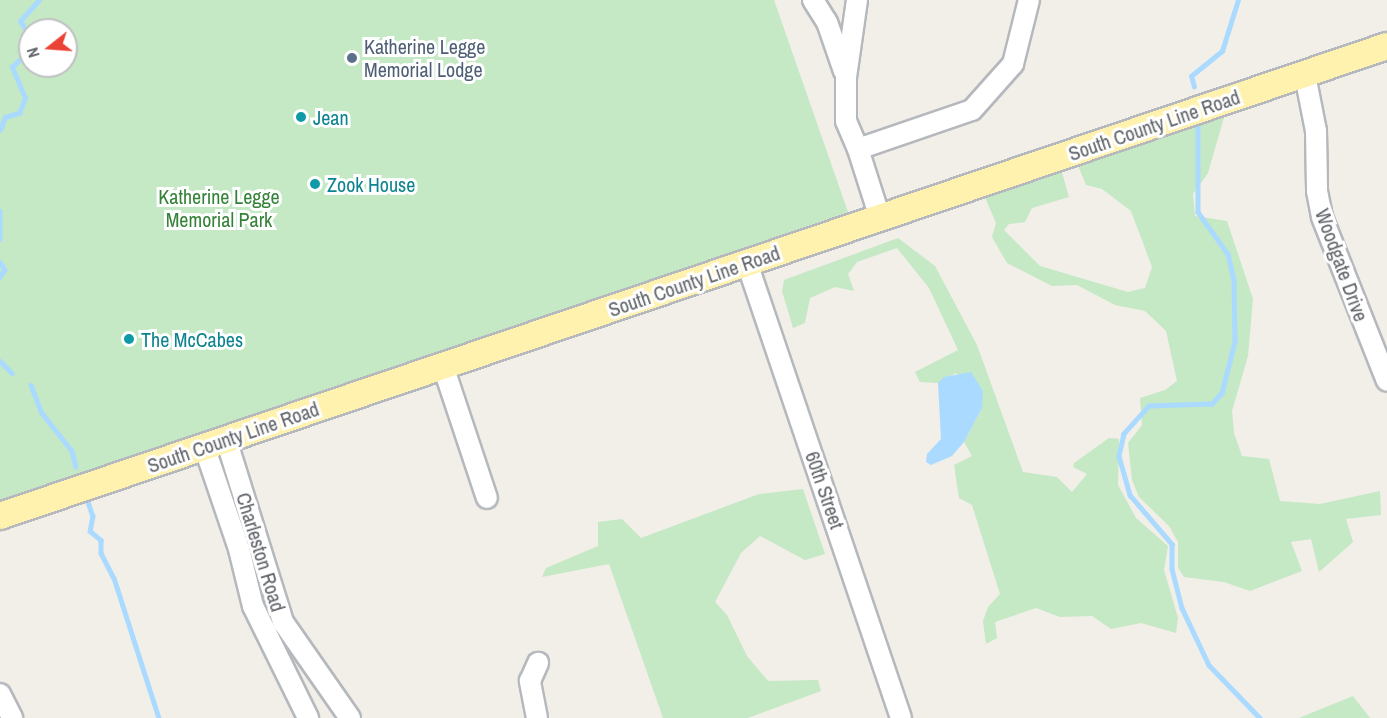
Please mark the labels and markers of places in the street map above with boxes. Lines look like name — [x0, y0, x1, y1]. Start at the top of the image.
place label: Katherine Legge Memorial Lodge — [364, 34, 485, 81]
marker: Katherine Legge Memorial Lodge — [345, 51, 359, 65]
place label: Jean — [313, 105, 349, 129]
marker: Jean — [294, 110, 308, 124]
place label: Zook House — [327, 172, 415, 196]
marker: Zook House — [308, 177, 322, 191]
place label: The McCabes — [141, 327, 243, 351]
marker: The McCabes — [122, 332, 136, 346]

